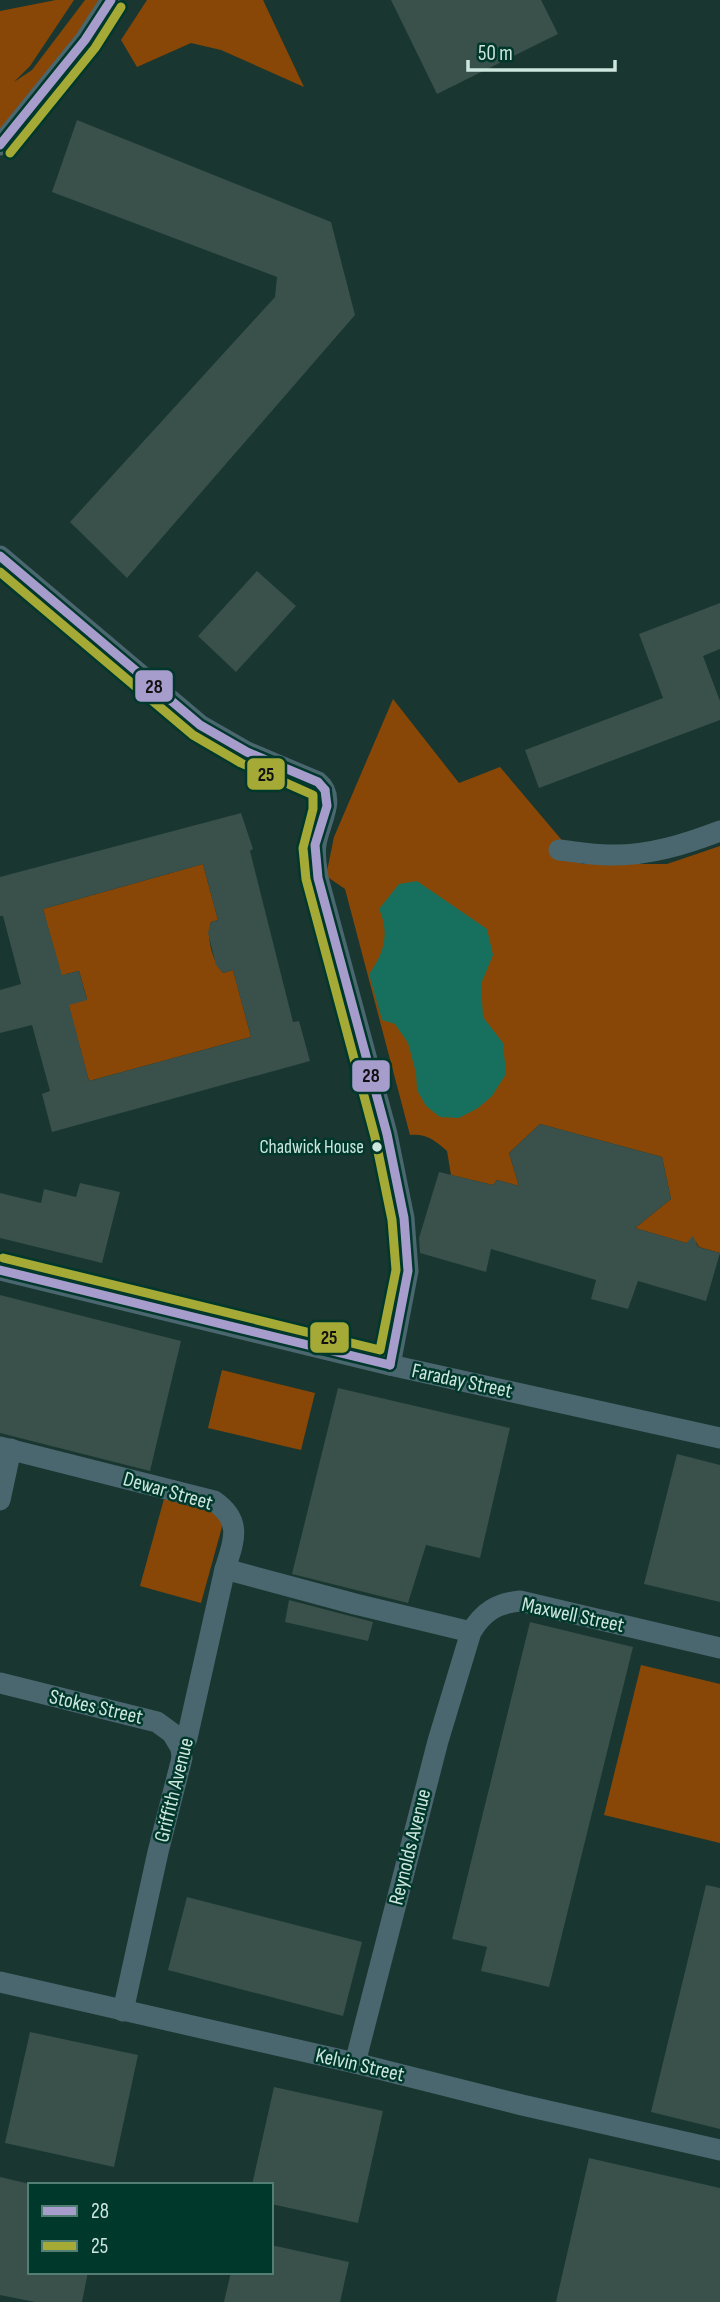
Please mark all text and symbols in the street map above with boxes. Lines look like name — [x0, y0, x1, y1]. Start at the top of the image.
scale bar — [468, 28, 615, 72]
text: 50 m — [478, 41, 513, 66]
line badge: 28 — [134, 669, 174, 703]
text: 28 — [145, 676, 163, 699]
line badge: 25 — [246, 757, 286, 791]
text: 25 — [258, 764, 274, 787]
line badge: 28 — [351, 1059, 391, 1093]
text: 28 — [362, 1065, 380, 1088]
place label: Chadwick House — [259, 1136, 364, 1159]
marker: Chadwick House — [370, 1140, 384, 1154]
line badge: 25 — [309, 1321, 350, 1354]
text: 25 — [321, 1327, 337, 1350]
street label: Faraday Street — [410, 1358, 514, 1404]
street label: Dewar Street — [120, 1466, 216, 1516]
street label: Maxwell Street — [520, 1592, 626, 1638]
street label: Stokes Street — [47, 1684, 145, 1730]
street label: Griffith Avenue — [149, 1735, 199, 1845]
street label: Reynolds Avenue — [384, 1787, 436, 1907]
street label: Kelvin Street — [313, 2043, 407, 2087]
legend — [28, 2183, 273, 2274]
text: 28 — [91, 2199, 109, 2224]
text: 25 — [91, 2234, 108, 2259]

